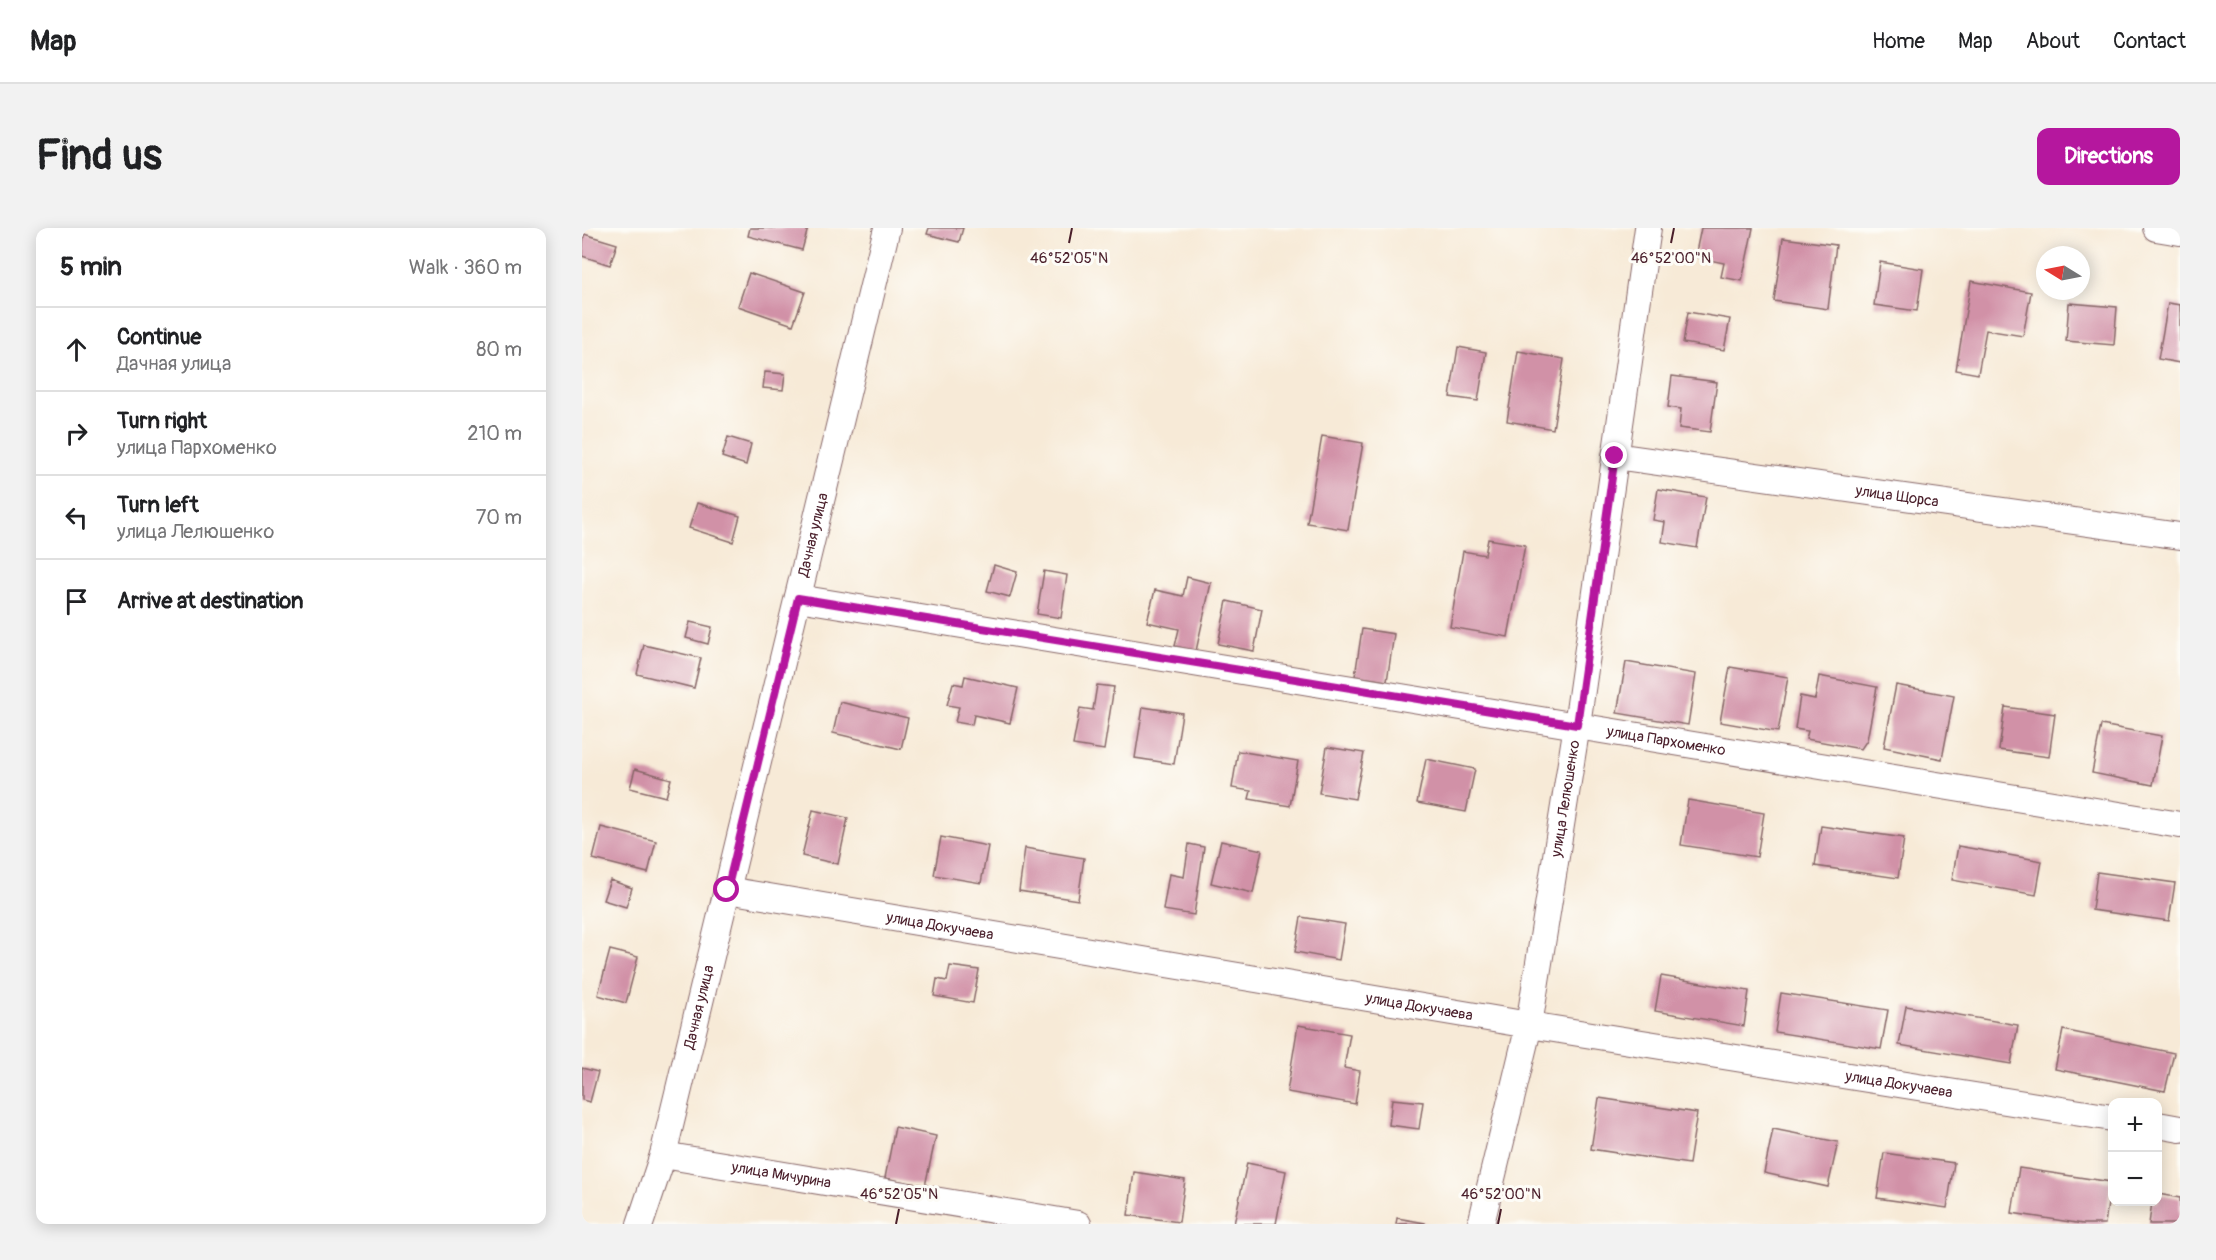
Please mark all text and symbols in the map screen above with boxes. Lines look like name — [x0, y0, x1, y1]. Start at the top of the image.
text: Map — [30, 24, 76, 59]
text: Home — [1872, 28, 1925, 55]
text: Map — [1958, 28, 1993, 55]
text: About — [2026, 28, 2080, 55]
text: Contact — [2113, 28, 2186, 55]
button: Directions — [2037, 128, 2180, 185]
text: Find us — [36, 130, 162, 182]
north arrow — [2036, 246, 2090, 300]
text: 46°52'05"N — [1030, 249, 1108, 268]
text: 46°52'00"N — [1631, 249, 1711, 268]
text: 5 min — [60, 251, 122, 283]
text: Walk · 360 m — [409, 255, 522, 280]
text: Continue — [117, 323, 201, 351]
icon: ahead — [60, 333, 93, 366]
text: 80 m — [476, 337, 522, 362]
text: Дачная улица — [117, 351, 231, 376]
text: Turn right — [117, 407, 207, 435]
icon: right — [60, 417, 93, 450]
text: 210 m — [467, 421, 522, 446]
text: улица Пархоменко — [117, 435, 277, 460]
route end — [1601, 442, 1627, 468]
street label: улица Щорса — [1853, 481, 1940, 511]
text: Turn left — [117, 491, 199, 519]
street label: Дачная улица — [793, 491, 832, 579]
icon: left — [60, 501, 93, 534]
text: 70 m — [476, 505, 522, 530]
text: улица Лелюшенко — [117, 519, 274, 544]
icon: arrive — [60, 585, 93, 618]
text: Arrive at destination — [117, 587, 303, 615]
street label: улица Пархоменко — [1605, 721, 1727, 760]
street label: улица Лелюшенко — [1546, 739, 1584, 859]
route start — [713, 876, 739, 902]
street label: улица Докучаева — [884, 907, 995, 944]
street label: Дачная улица — [679, 963, 718, 1052]
street label: улица Докучаева — [1363, 988, 1474, 1025]
street label: улица Докучаева — [1843, 1066, 1954, 1102]
map controls — [2108, 1098, 2162, 1206]
button: + — [2108, 1098, 2162, 1152]
button: − — [2108, 1152, 2162, 1206]
street label: улица Мичурина — [729, 1157, 832, 1192]
text: 46°52'05"N — [860, 1185, 938, 1204]
text: 46°52'00"N — [1461, 1185, 1541, 1204]

